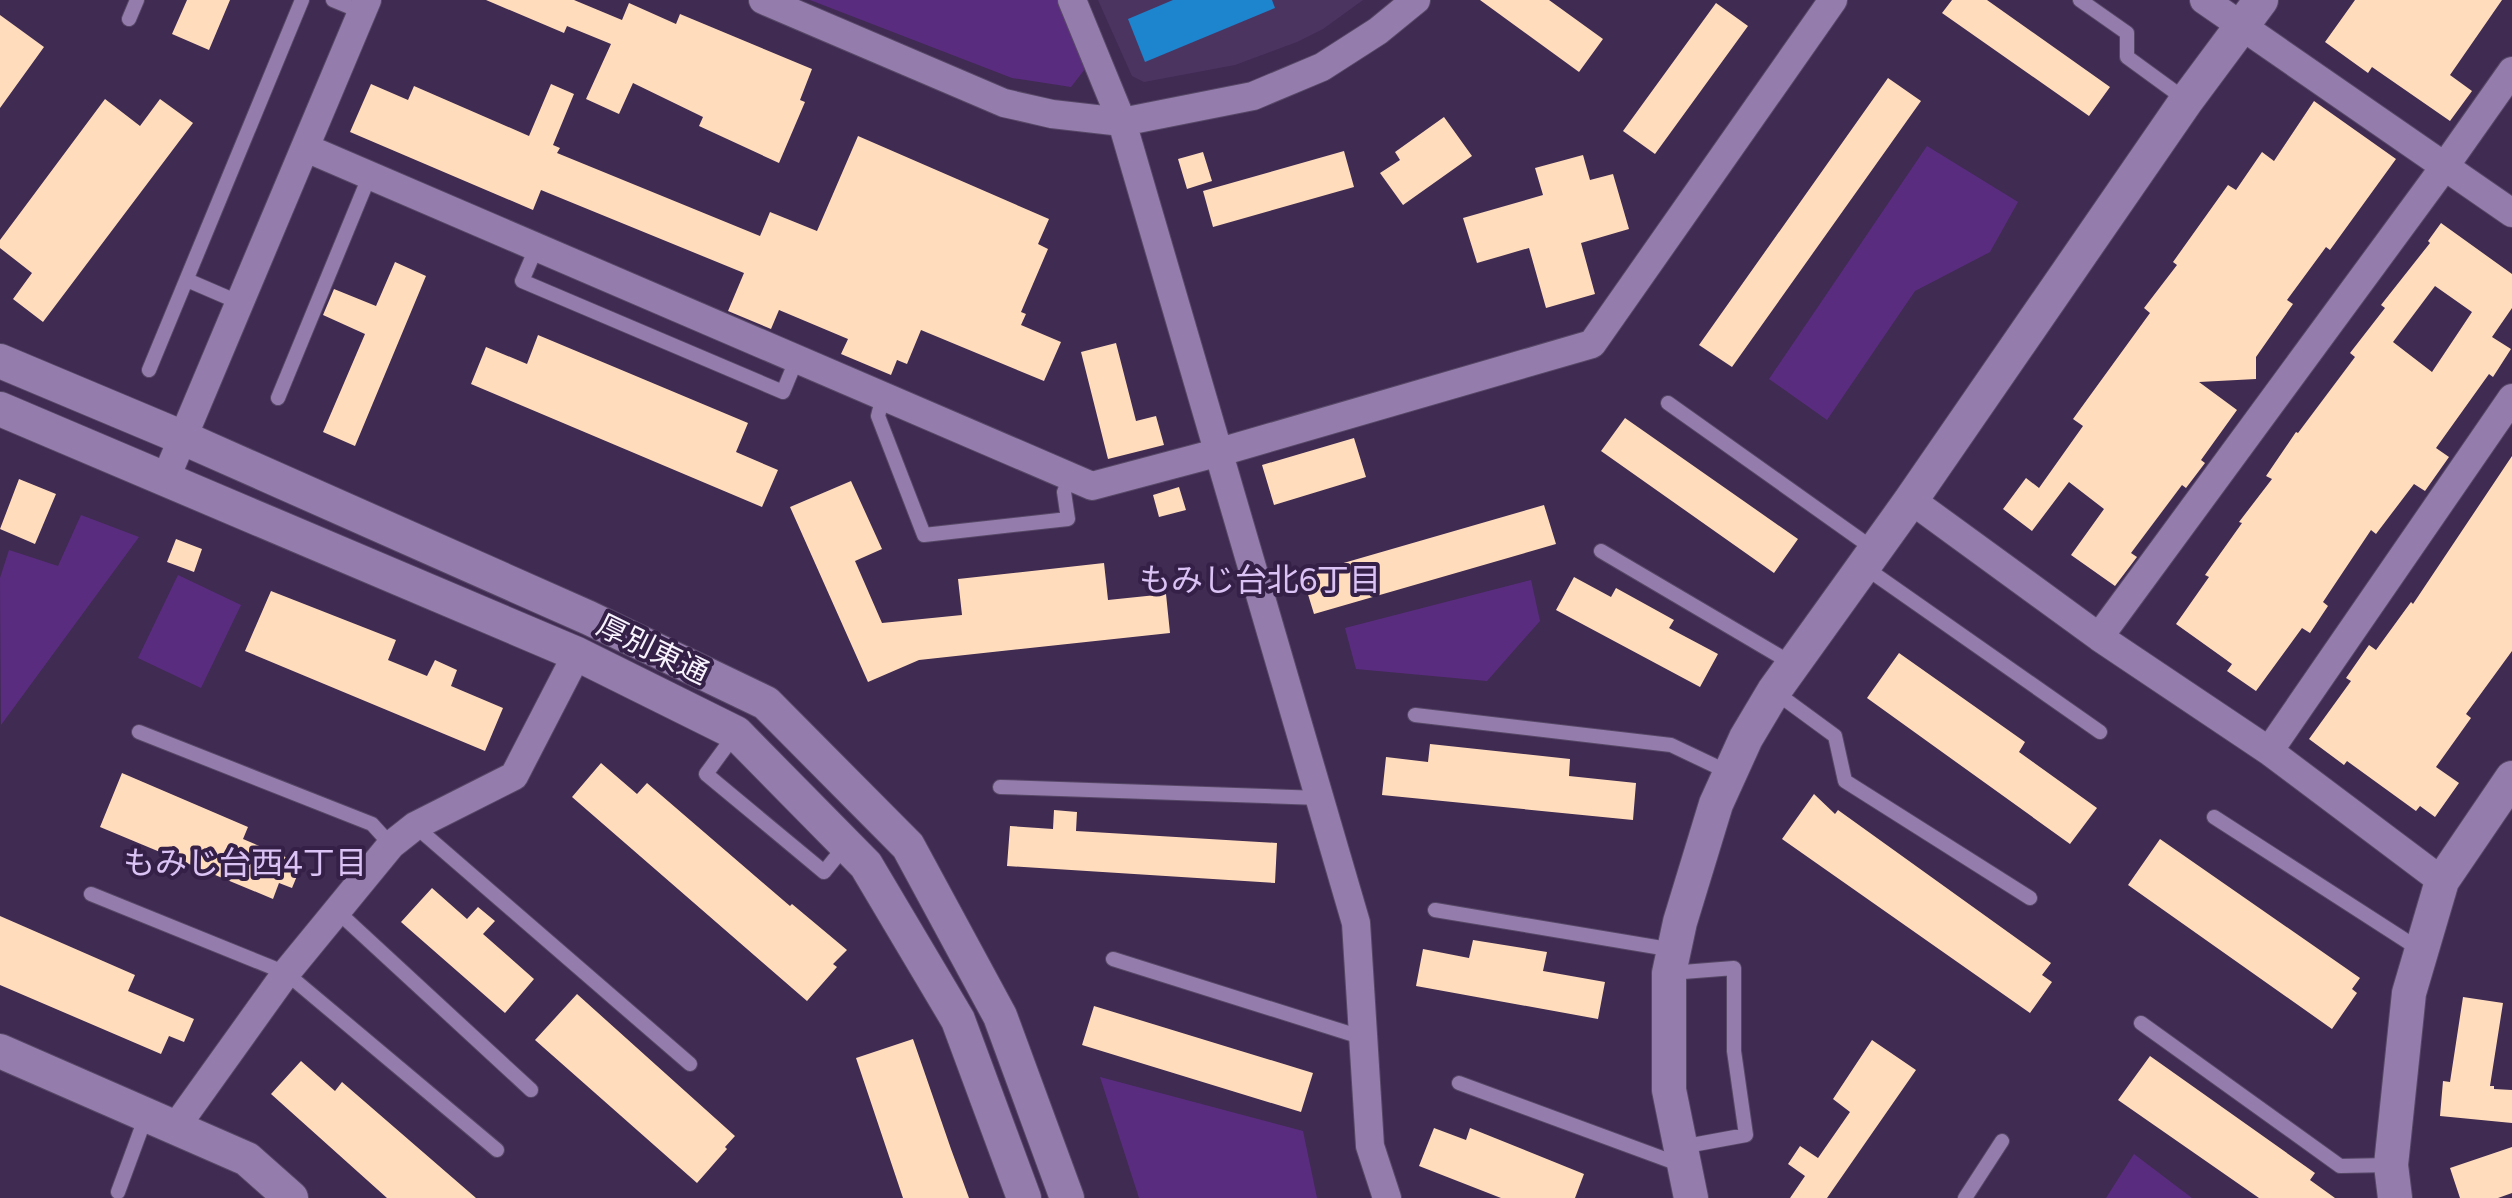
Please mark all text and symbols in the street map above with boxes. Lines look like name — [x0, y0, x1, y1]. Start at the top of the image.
district label: もみじ台北6丁目 — [1139, 561, 1381, 599]
street label: 厚別東通 — [591, 606, 715, 692]
district label: もみじ台西4丁目 — [123, 844, 367, 882]

